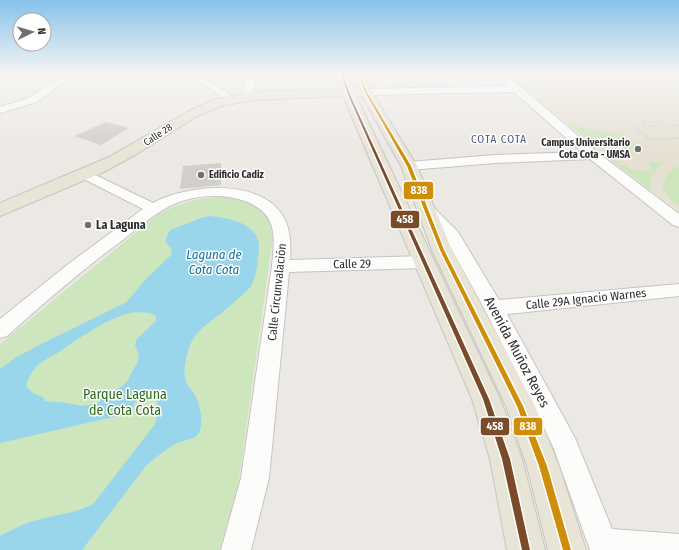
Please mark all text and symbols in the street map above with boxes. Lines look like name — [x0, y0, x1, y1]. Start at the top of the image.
north arrow — [12, 12, 52, 52]
text: N — [35, 27, 48, 35]
street label: Calle 28 — [141, 121, 175, 149]
district label: COTA COTA — [471, 133, 527, 146]
place label: Campus Universitario Cota Cota - UMSA — [541, 137, 631, 161]
marker: Campus Universitario Cota Cota - UMSA — [633, 144, 643, 154]
place label: Edificio Cadiz — [209, 169, 265, 181]
marker: Edificio Cadiz — [196, 170, 206, 180]
line badge: 838 — [403, 181, 434, 200]
text: 838 — [411, 184, 428, 197]
line badge: 458 — [390, 210, 420, 229]
text: 458 — [397, 213, 414, 226]
place label: La Laguna — [96, 218, 146, 232]
marker: La Laguna — [83, 220, 93, 230]
street label: Calle Circunvalación — [265, 243, 289, 341]
water label: Laguna de Cota Cota — [186, 247, 242, 277]
street label: Calle 29 — [333, 257, 371, 271]
street label: Calle 29A Ignacio Warnes — [525, 286, 647, 312]
street label: Avenida Muñoz Reyes — [481, 294, 553, 410]
park label: Parque Laguna de Cota Cota — [83, 386, 167, 419]
line badge: 458 — [480, 417, 510, 436]
line badge: 838 — [513, 417, 543, 436]
text: 458 — [487, 420, 504, 433]
text: 838 — [520, 420, 537, 433]

